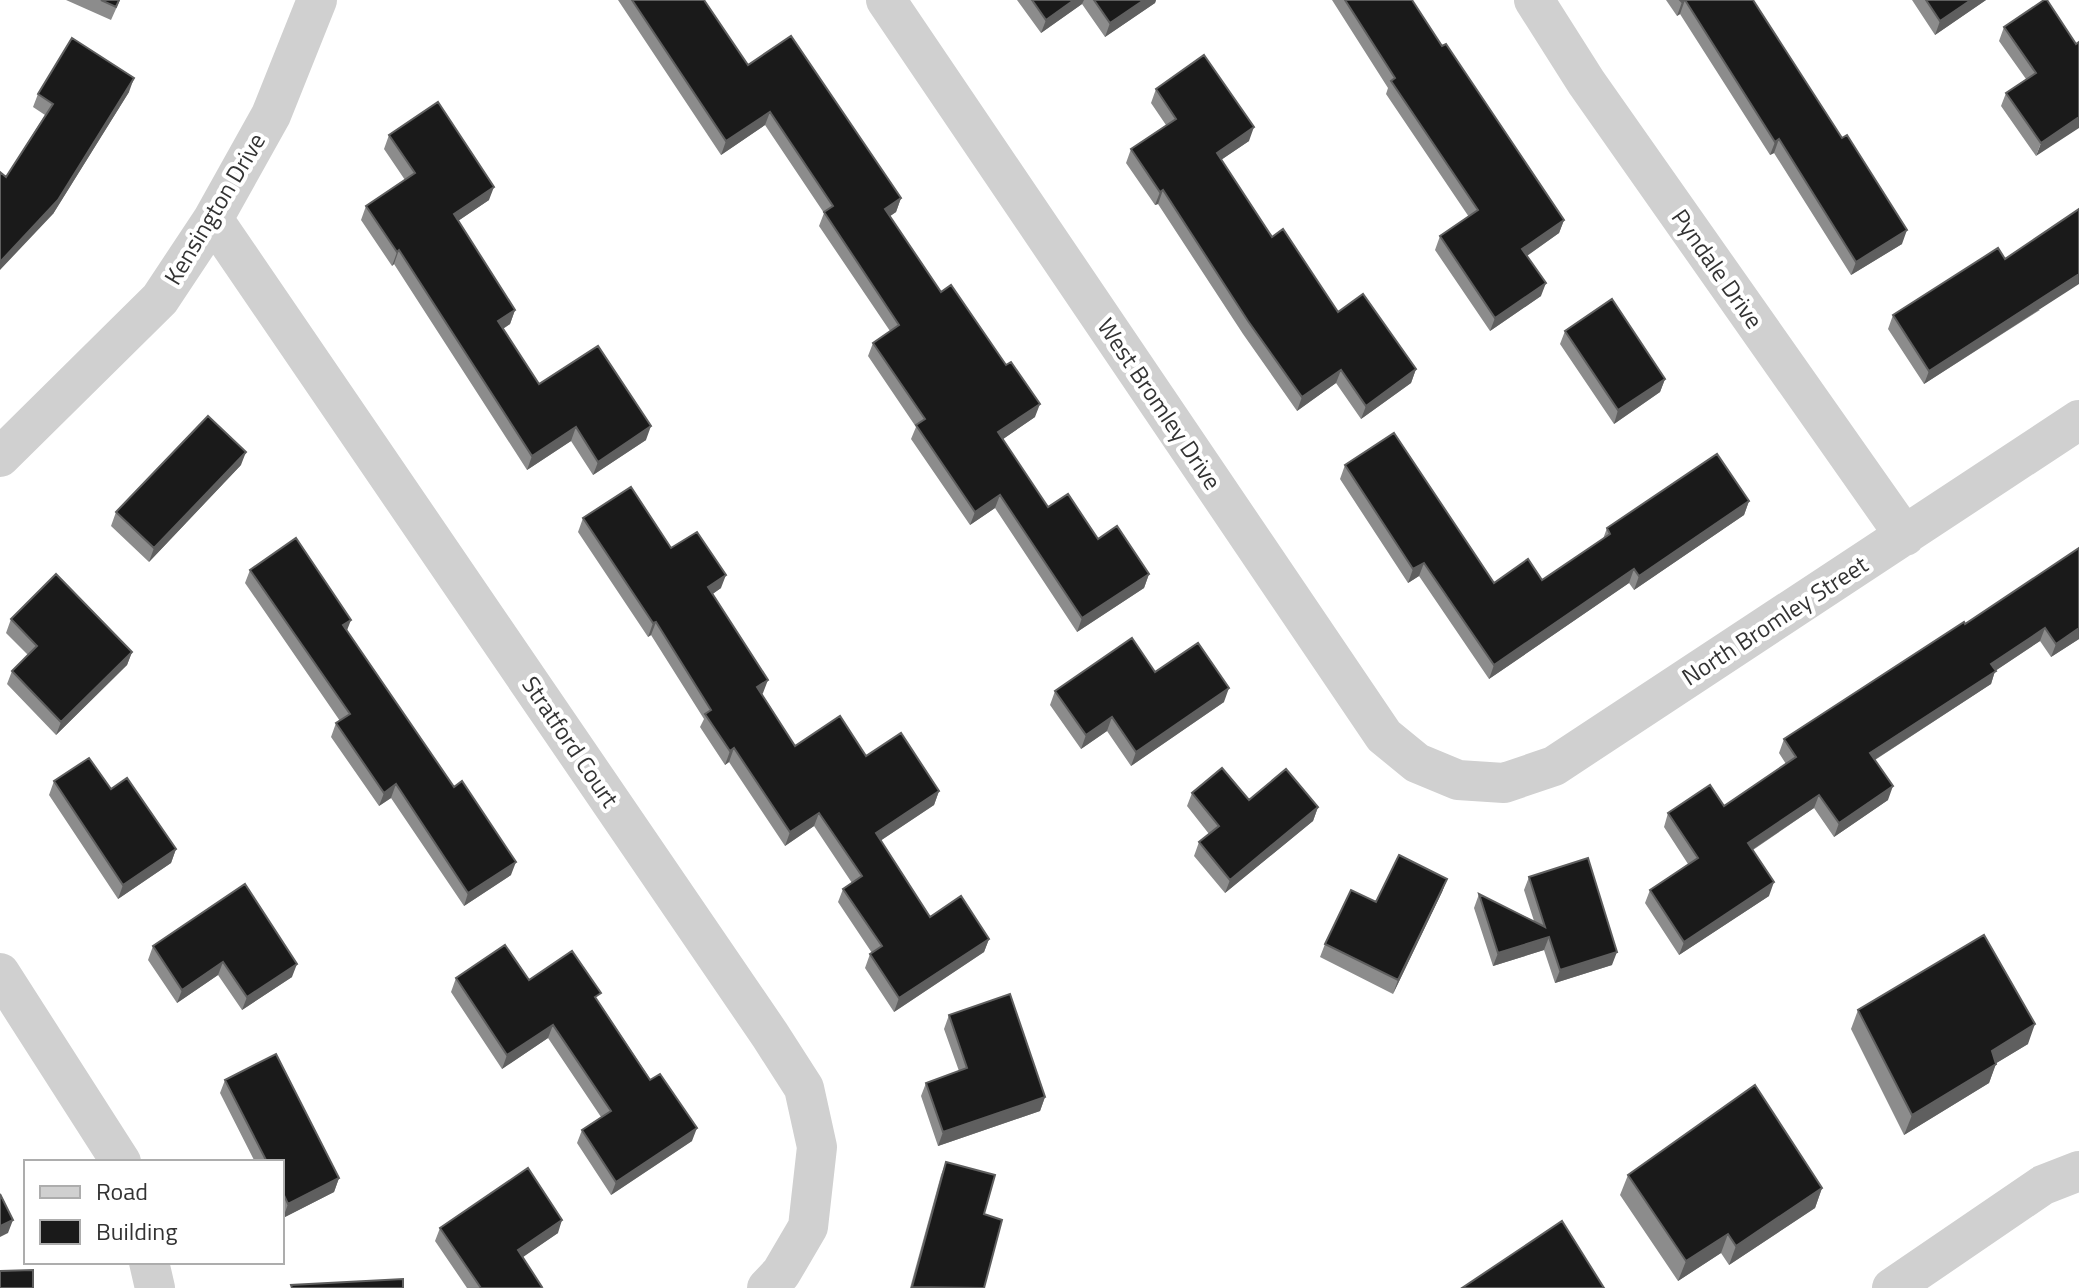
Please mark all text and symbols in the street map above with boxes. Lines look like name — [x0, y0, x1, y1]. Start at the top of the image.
street label: Kensington Drive — [154, 126, 274, 291]
street label: Pyndale Drive — [1663, 201, 1772, 336]
street label: West Bromley Drive — [1089, 310, 1231, 496]
street label: North Bromley Street — [1674, 546, 1875, 694]
street label: Stratford Court — [514, 669, 628, 815]
legend — [24, 1160, 284, 1264]
text: Road — [96, 1173, 148, 1209]
text: Building — [96, 1213, 178, 1249]

